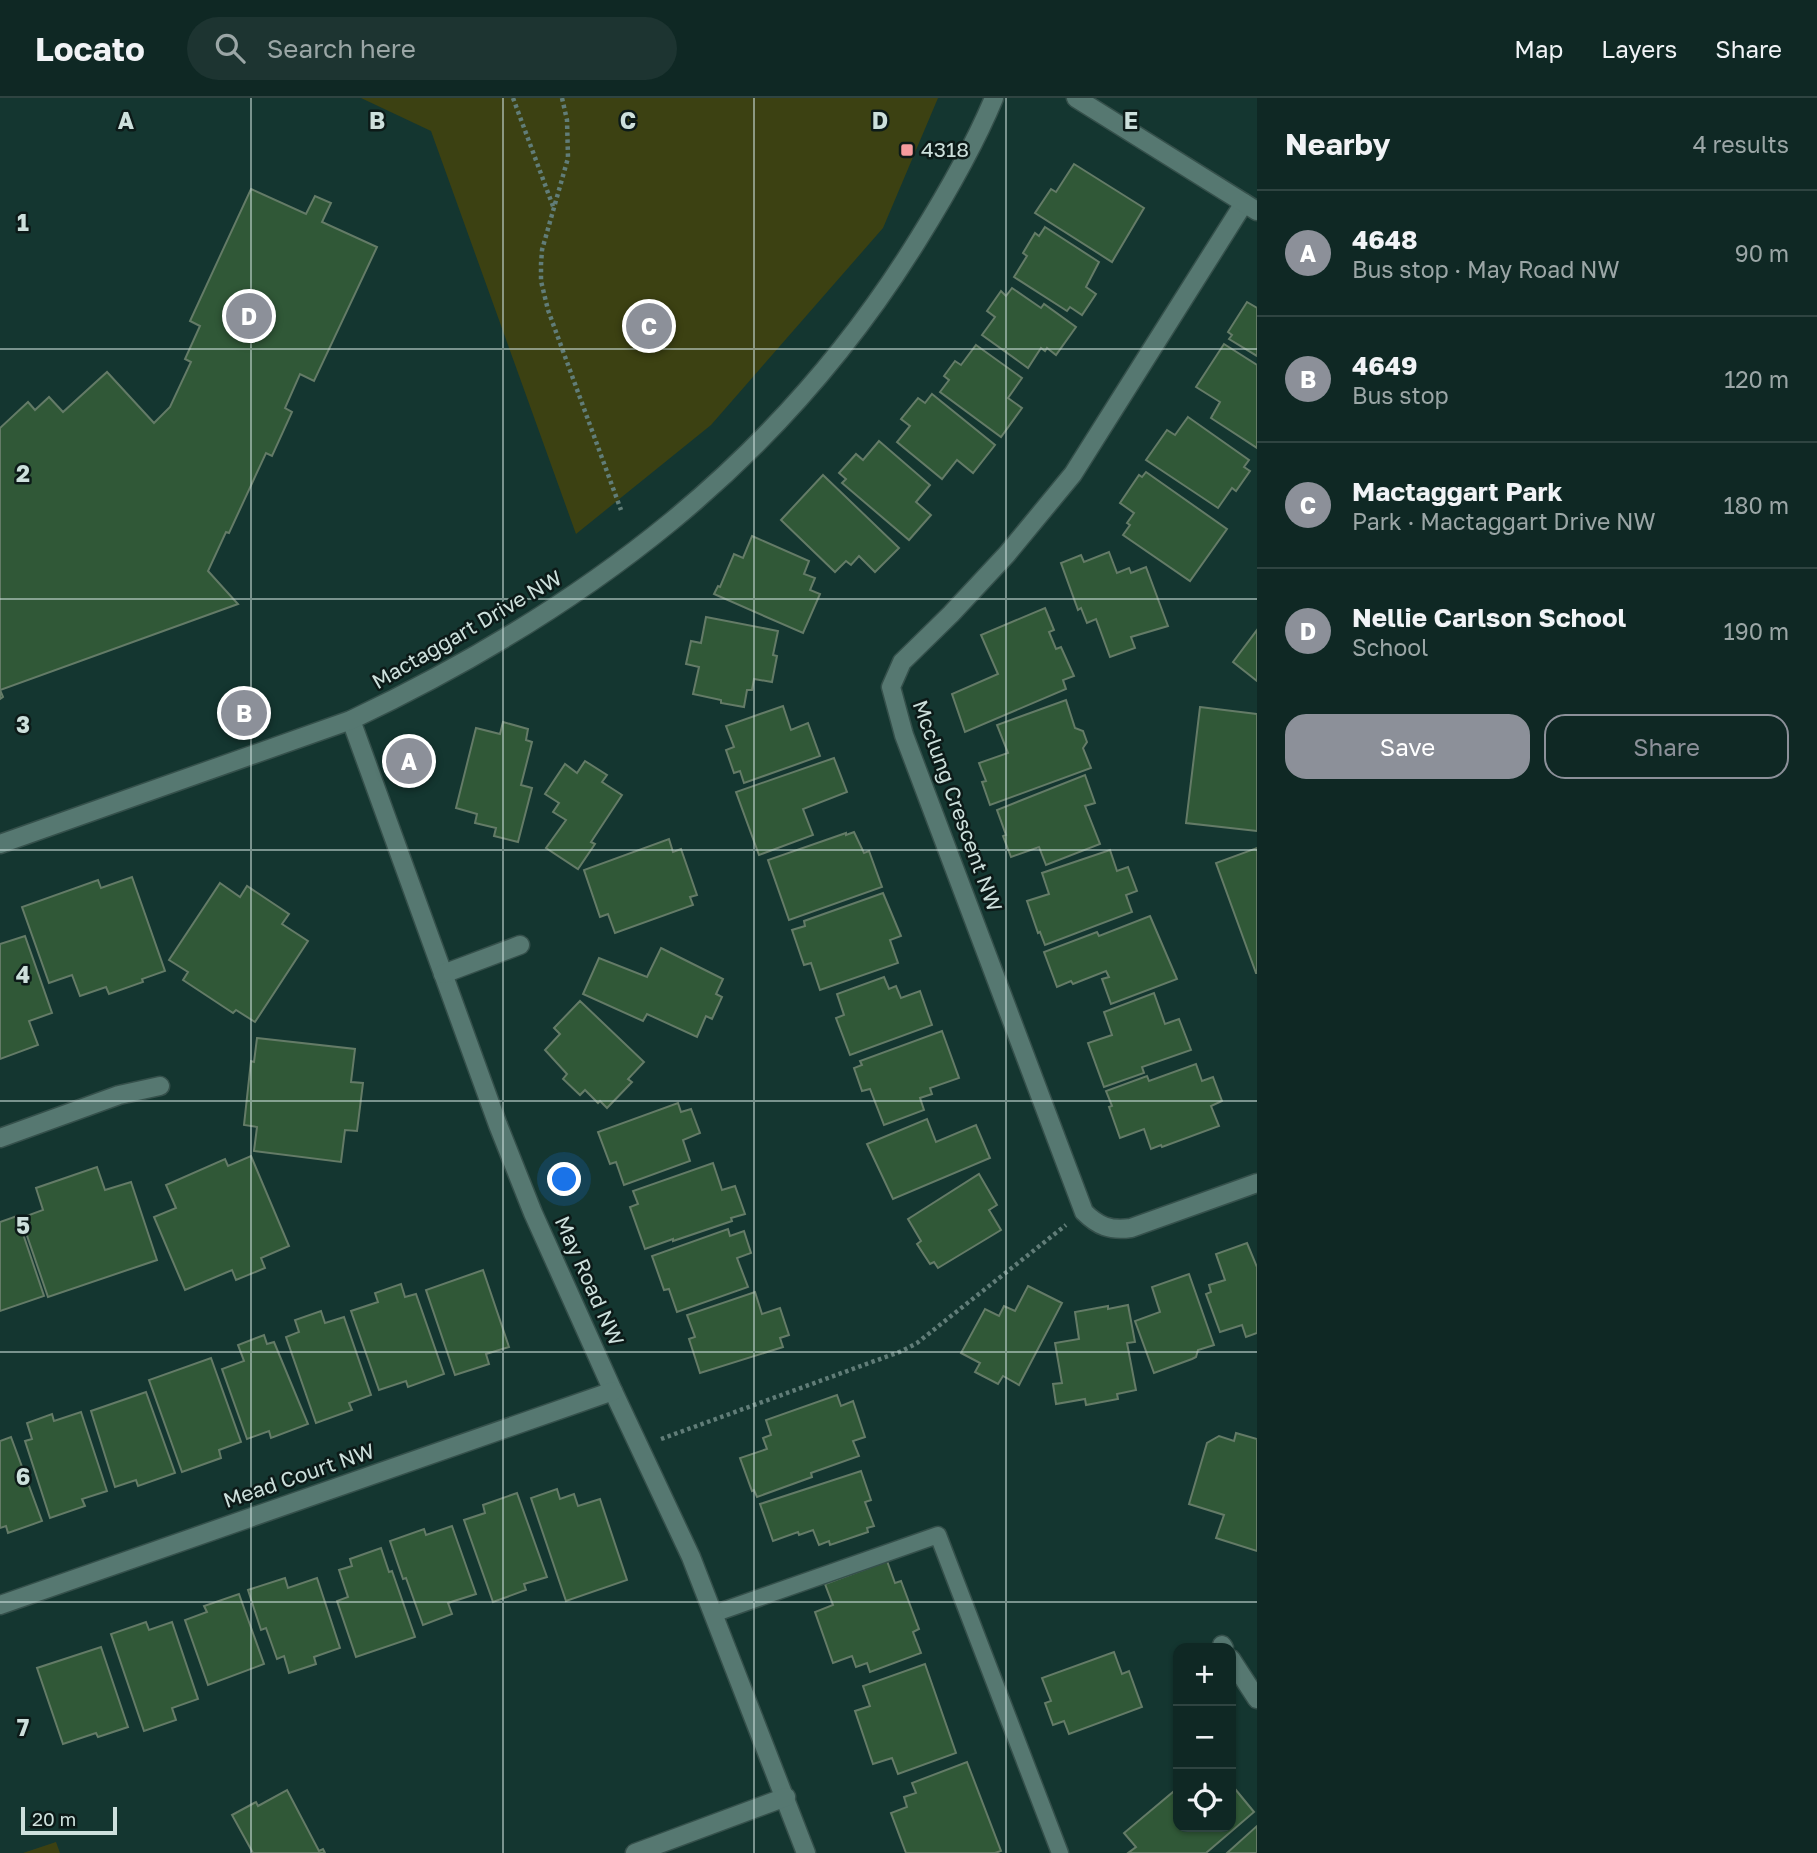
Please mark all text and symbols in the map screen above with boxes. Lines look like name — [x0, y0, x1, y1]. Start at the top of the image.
search box — [187, 17, 677, 80]
text: Locato — [35, 29, 145, 68]
icon: search — [211, 29, 249, 67]
text: Search here — [267, 33, 416, 64]
text: Map — [1514, 34, 1563, 63]
text: Layers — [1601, 34, 1677, 63]
text: Share — [1715, 34, 1782, 63]
text: A — [118, 106, 135, 134]
text: B — [369, 106, 385, 134]
text: C — [620, 106, 636, 134]
text: D — [872, 106, 888, 134]
text: E — [1124, 106, 1138, 134]
text: Nearby — [1285, 126, 1390, 162]
text: 4 results — [1693, 130, 1789, 158]
place label: 4318 — [921, 136, 969, 162]
marker: 4318 — [899, 142, 915, 158]
text: 1 — [17, 208, 29, 236]
text: 4648 — [1352, 224, 1418, 255]
text: A — [1300, 239, 1316, 267]
text: 90 m — [1735, 239, 1789, 267]
text: Bus stop · May Road NW — [1352, 255, 1620, 283]
pin: D — [226, 290, 272, 342]
pin: C — [626, 300, 672, 352]
text: 4649 — [1352, 350, 1418, 381]
text: B — [1300, 365, 1316, 393]
text: 120 m — [1724, 365, 1789, 393]
text: Bus stop — [1352, 381, 1449, 409]
text: 2 — [16, 459, 30, 487]
text: Mactaggart Park — [1352, 476, 1563, 507]
text: C — [1300, 491, 1316, 519]
text: 180 m — [1723, 491, 1789, 519]
text: Park · Mactaggart Drive NW — [1352, 507, 1656, 535]
street label: Mactaggart Drive NW — [367, 564, 566, 694]
text: Nellie Carlson School — [1352, 602, 1626, 633]
text: D — [1300, 617, 1316, 645]
text: 190 m — [1724, 617, 1789, 645]
text: School — [1352, 633, 1428, 661]
pin: B — [221, 687, 267, 739]
street label: Mcclung Crescent NW — [908, 696, 1008, 915]
text: 3 — [16, 710, 30, 738]
button: Save — [1285, 714, 1530, 779]
button: Share — [1544, 714, 1789, 779]
pin: A — [386, 735, 432, 787]
text: 4 — [16, 960, 30, 988]
your location — [547, 1162, 581, 1196]
text: 5 — [16, 1211, 30, 1239]
street label: May Road NW — [550, 1212, 630, 1350]
street label: Mead Court NW — [220, 1437, 378, 1513]
text: 6 — [16, 1462, 30, 1490]
map controls — [1173, 1643, 1236, 1832]
button: + — [1173, 1643, 1236, 1706]
button: − — [1173, 1706, 1236, 1769]
text: 7 — [17, 1713, 29, 1741]
button: locate — [1173, 1769, 1236, 1832]
scale bar — [21, 1804, 117, 1836]
text: 20 m — [32, 1807, 76, 1830]

